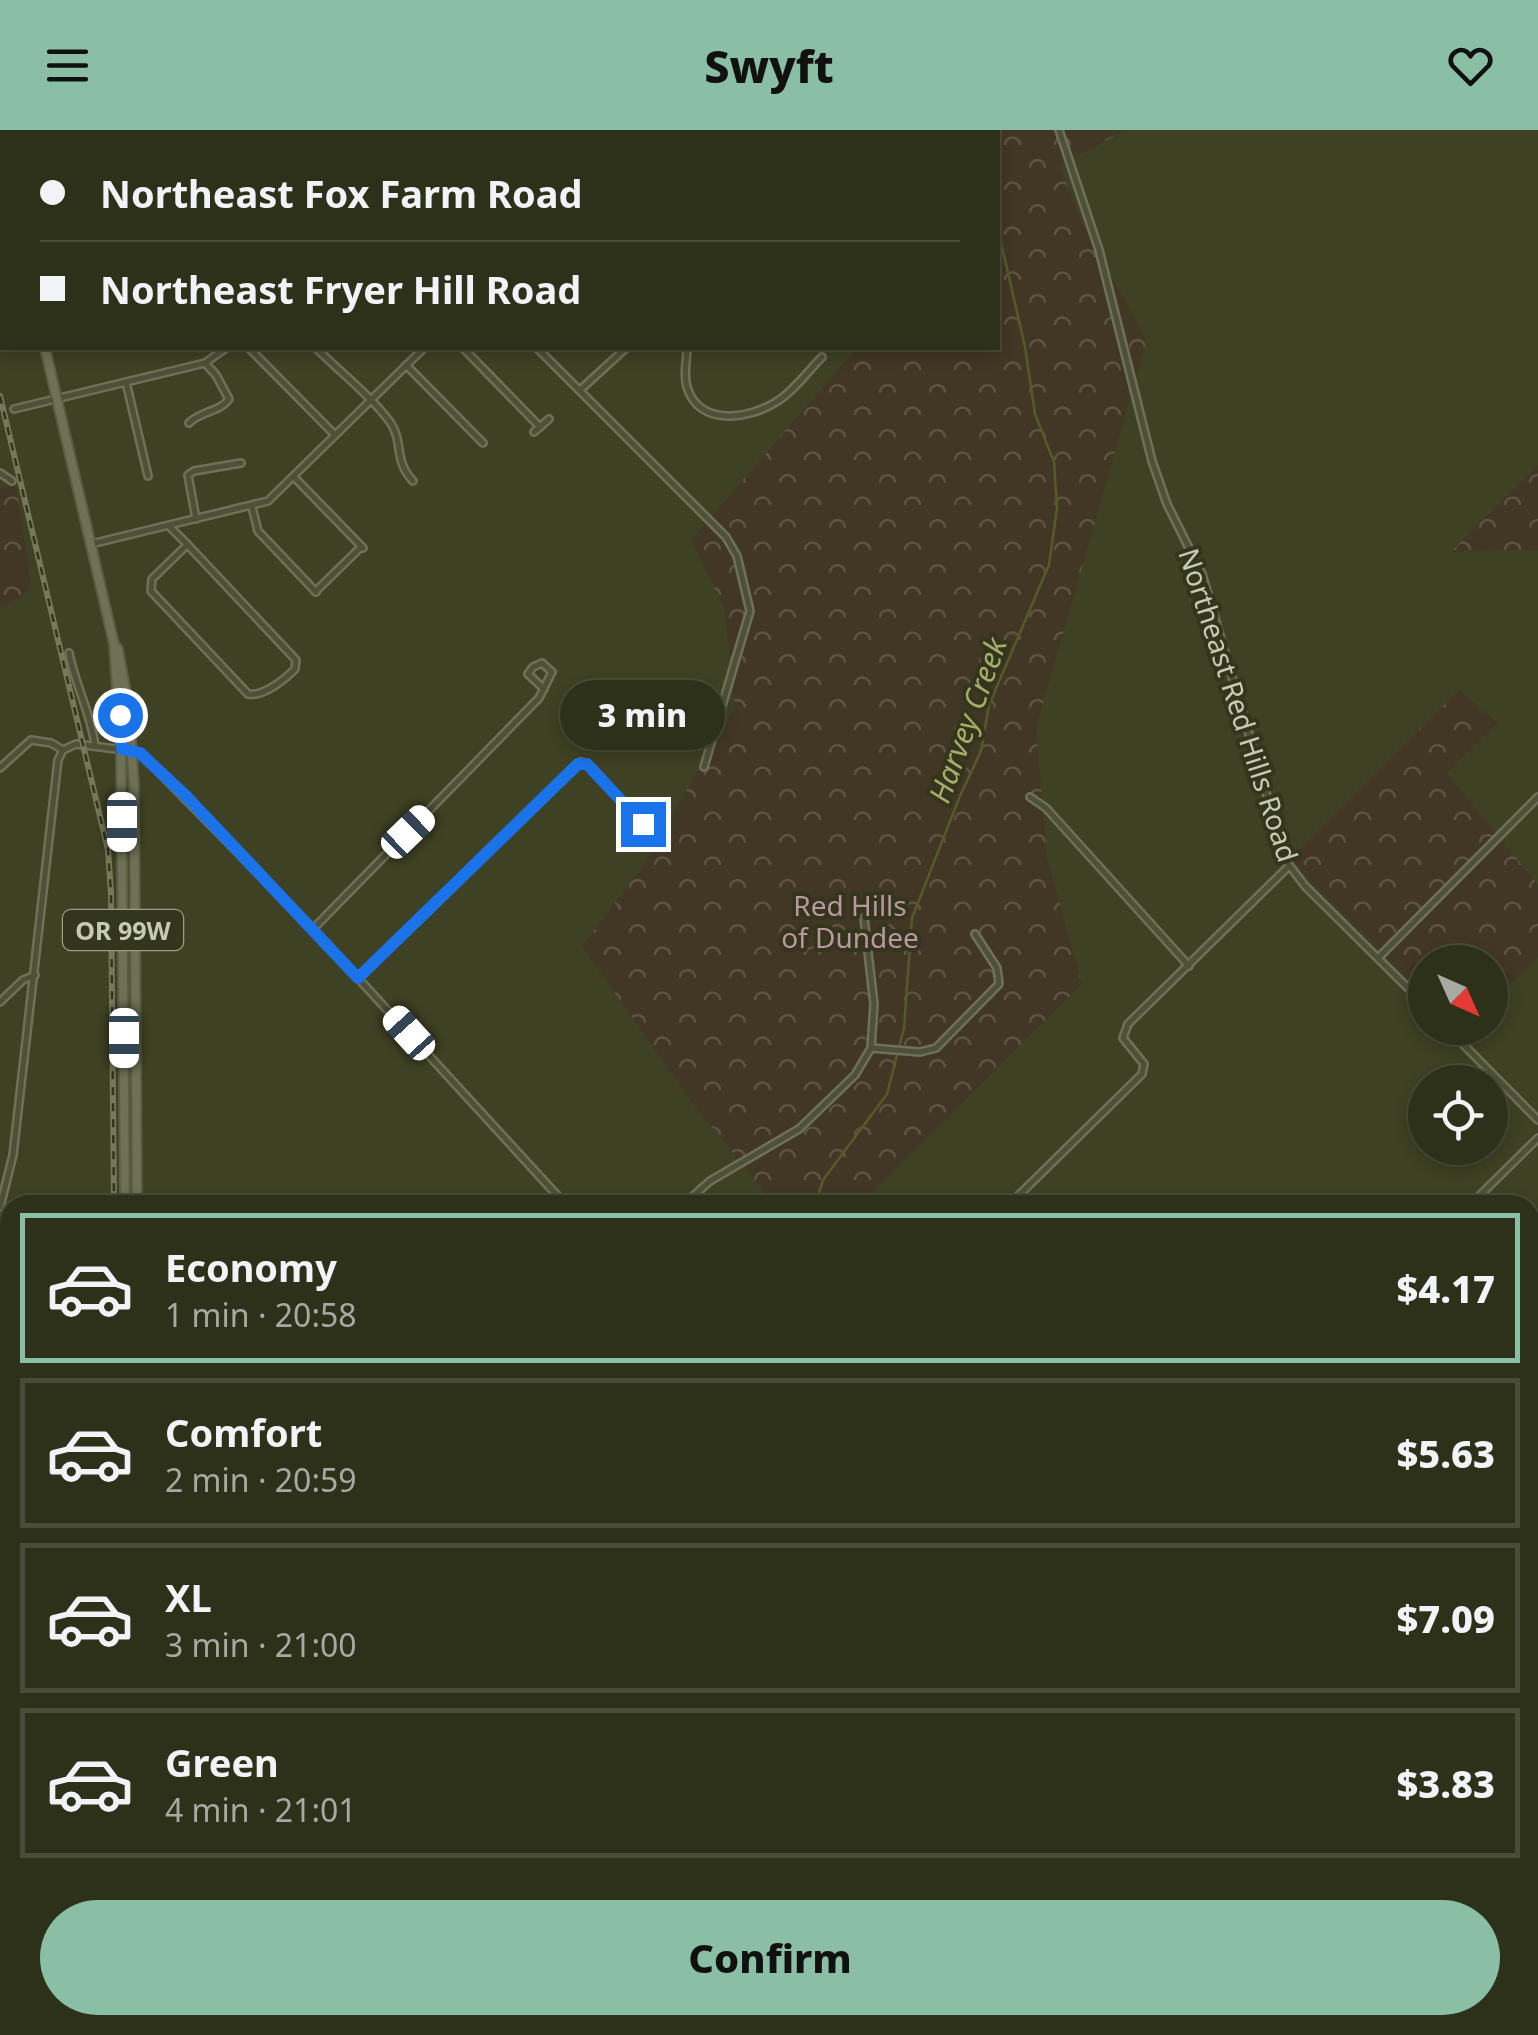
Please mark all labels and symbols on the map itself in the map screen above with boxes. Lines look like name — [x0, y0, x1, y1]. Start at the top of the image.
street label: Northeast Red Hills Road — [1170, 543, 1308, 867]
water label: Harvey Creek — [918, 630, 1016, 808]
callout: 3 min — [560, 679, 726, 749]
route start — [98, 693, 143, 738]
car — [107, 792, 137, 852]
car — [376, 800, 440, 864]
route end — [621, 802, 666, 847]
park label: Red Hills of Dundee — [781, 886, 919, 956]
road number: OR 99W — [63, 910, 183, 950]
north arrow — [1408, 945, 1508, 1045]
car — [378, 1001, 440, 1065]
car — [109, 1008, 139, 1068]

